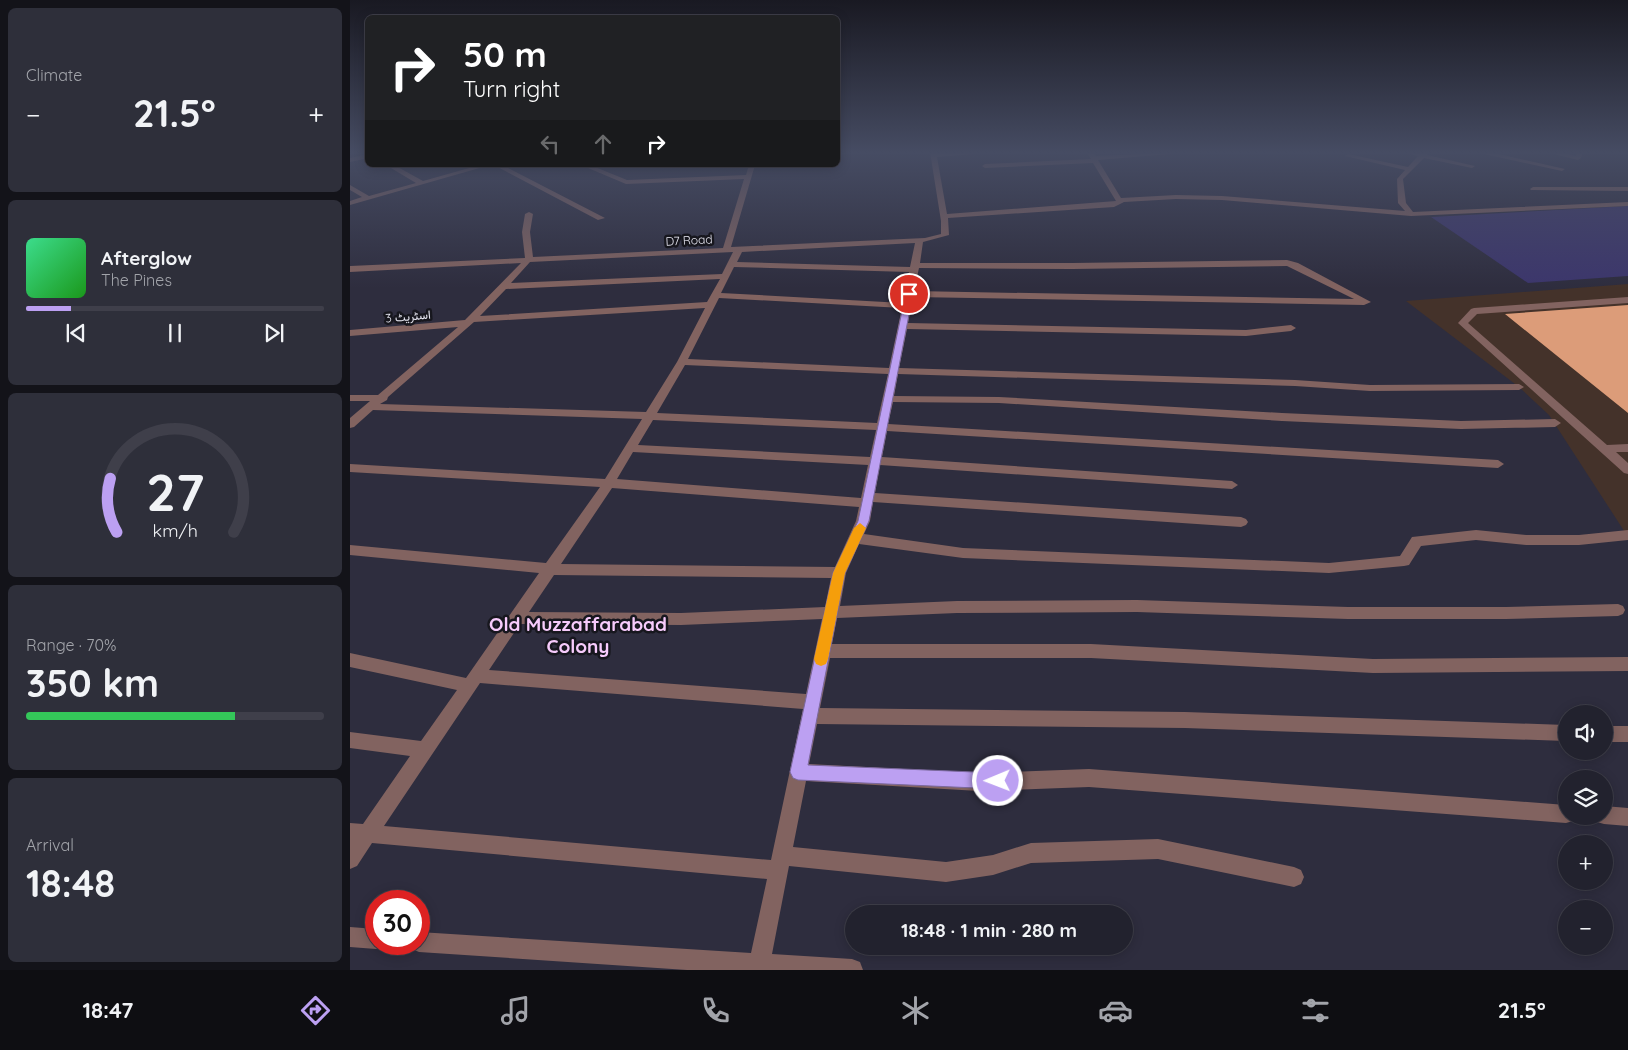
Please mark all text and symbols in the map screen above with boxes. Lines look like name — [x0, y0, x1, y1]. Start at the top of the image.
text: 50 m — [463, 32, 547, 76]
icon: right — [380, 35, 445, 100]
text: Climate — [26, 65, 82, 85]
text: Turn right — [463, 75, 560, 103]
text: 21.5° — [133, 89, 216, 137]
text: − — [26, 97, 41, 132]
text: + — [308, 97, 324, 132]
icon: left — [536, 130, 564, 158]
icon: ahead — [589, 130, 617, 158]
icon: right — [642, 130, 670, 158]
street label: D7 Road — [665, 231, 713, 249]
text: Afterglow — [101, 246, 192, 270]
text: The Pines — [101, 270, 172, 290]
pin — [888, 273, 930, 315]
icon: arrive — [895, 280, 923, 308]
street label: اسٹریٹ 3 — [385, 307, 431, 326]
icon: previous — [62, 319, 90, 347]
icon: pause — [161, 319, 189, 347]
icon: next — [260, 319, 288, 347]
text: 27 — [146, 459, 204, 524]
text: km/h — [152, 519, 198, 541]
district label: Old Muzzaffarabad Colony — [489, 612, 667, 658]
text: Range · 70% — [26, 635, 116, 655]
text: 350 km — [26, 659, 159, 707]
map controls — [1558, 705, 1613, 955]
button: sound — [1558, 705, 1613, 760]
position arrow — [971, 754, 1023, 806]
button: layers — [1558, 770, 1613, 825]
text: Arrival — [26, 835, 74, 855]
button: + — [1558, 835, 1613, 890]
text: 18:48 — [26, 859, 115, 907]
speed limit sign: 30 — [365, 890, 430, 955]
button: − — [1558, 900, 1613, 955]
text: 18:48 · 1 min · 280 m — [901, 918, 1077, 942]
icon: directions — [298, 993, 333, 1028]
icon: music — [498, 993, 533, 1028]
icon: phone — [698, 993, 733, 1028]
icon: climate — [898, 993, 933, 1028]
icon: car — [1098, 993, 1133, 1028]
icon: filters — [1298, 993, 1333, 1028]
text: 18:47 — [82, 996, 133, 1024]
text: 21.5° — [1498, 996, 1546, 1024]

